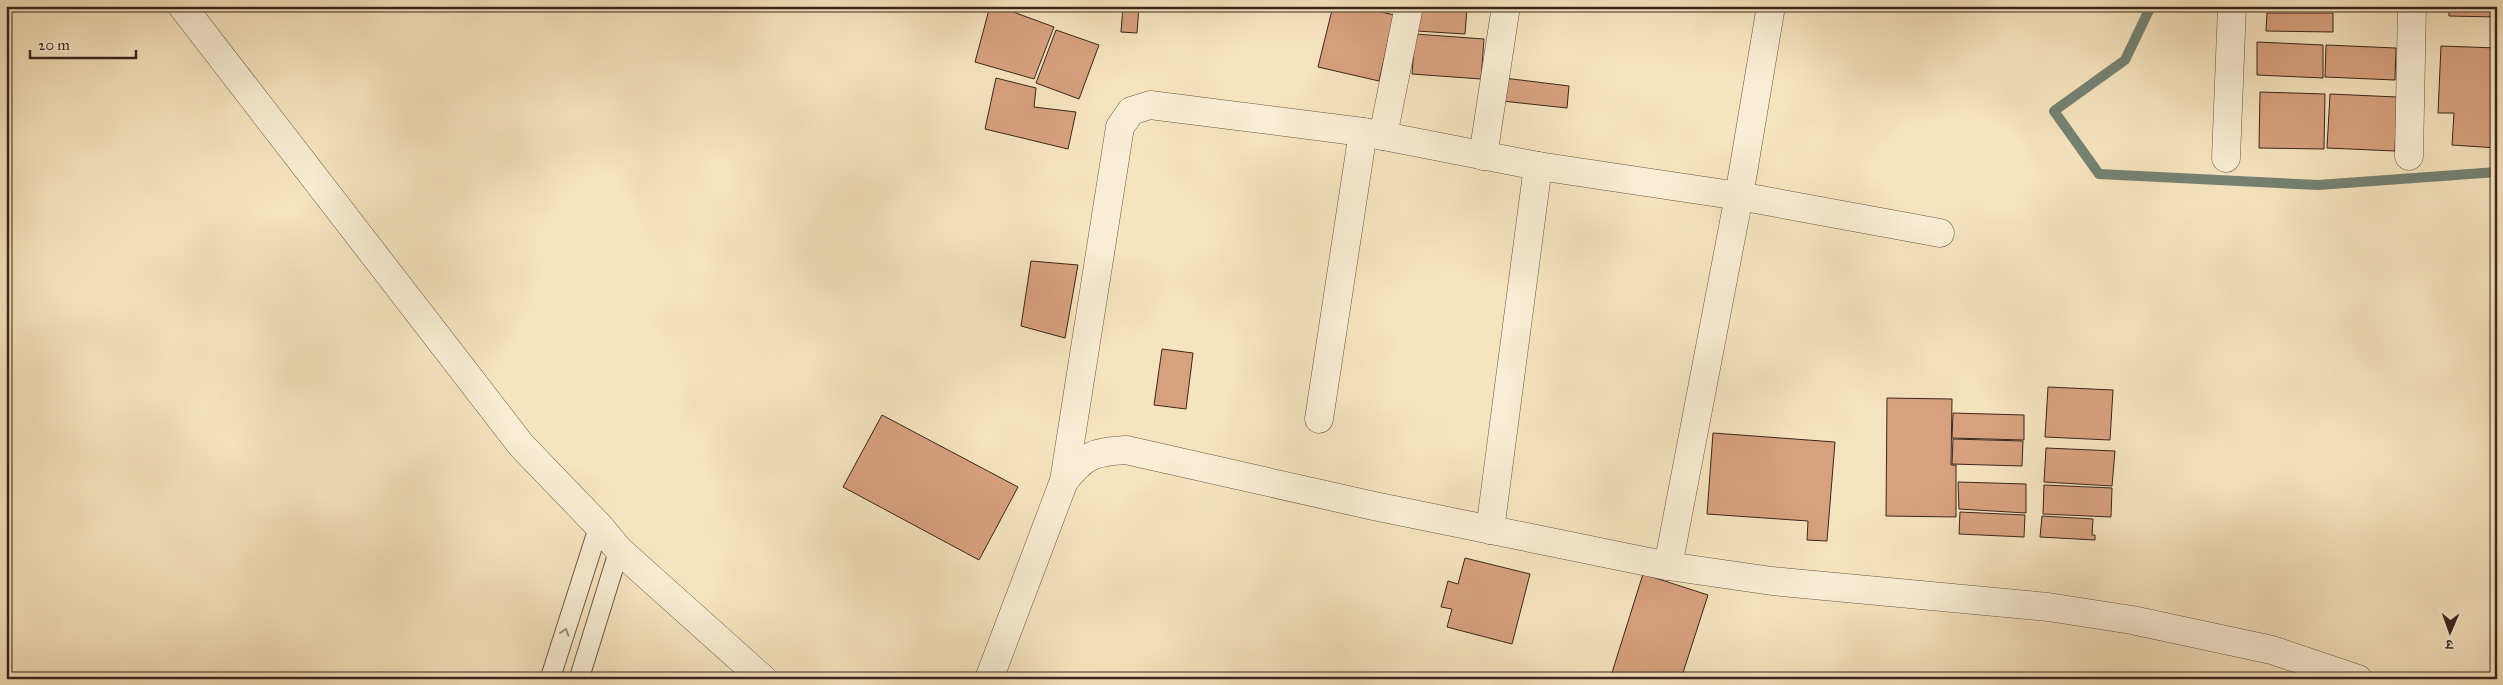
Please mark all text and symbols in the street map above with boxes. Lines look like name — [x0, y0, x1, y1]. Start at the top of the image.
scale bar — [30, 28, 136, 60]
text: 20 m — [38, 36, 70, 54]
north arrow — [2426, 608, 2476, 658]
one-way arrow — [560, 629, 570, 637]
text: उ — [2445, 636, 2454, 653]

